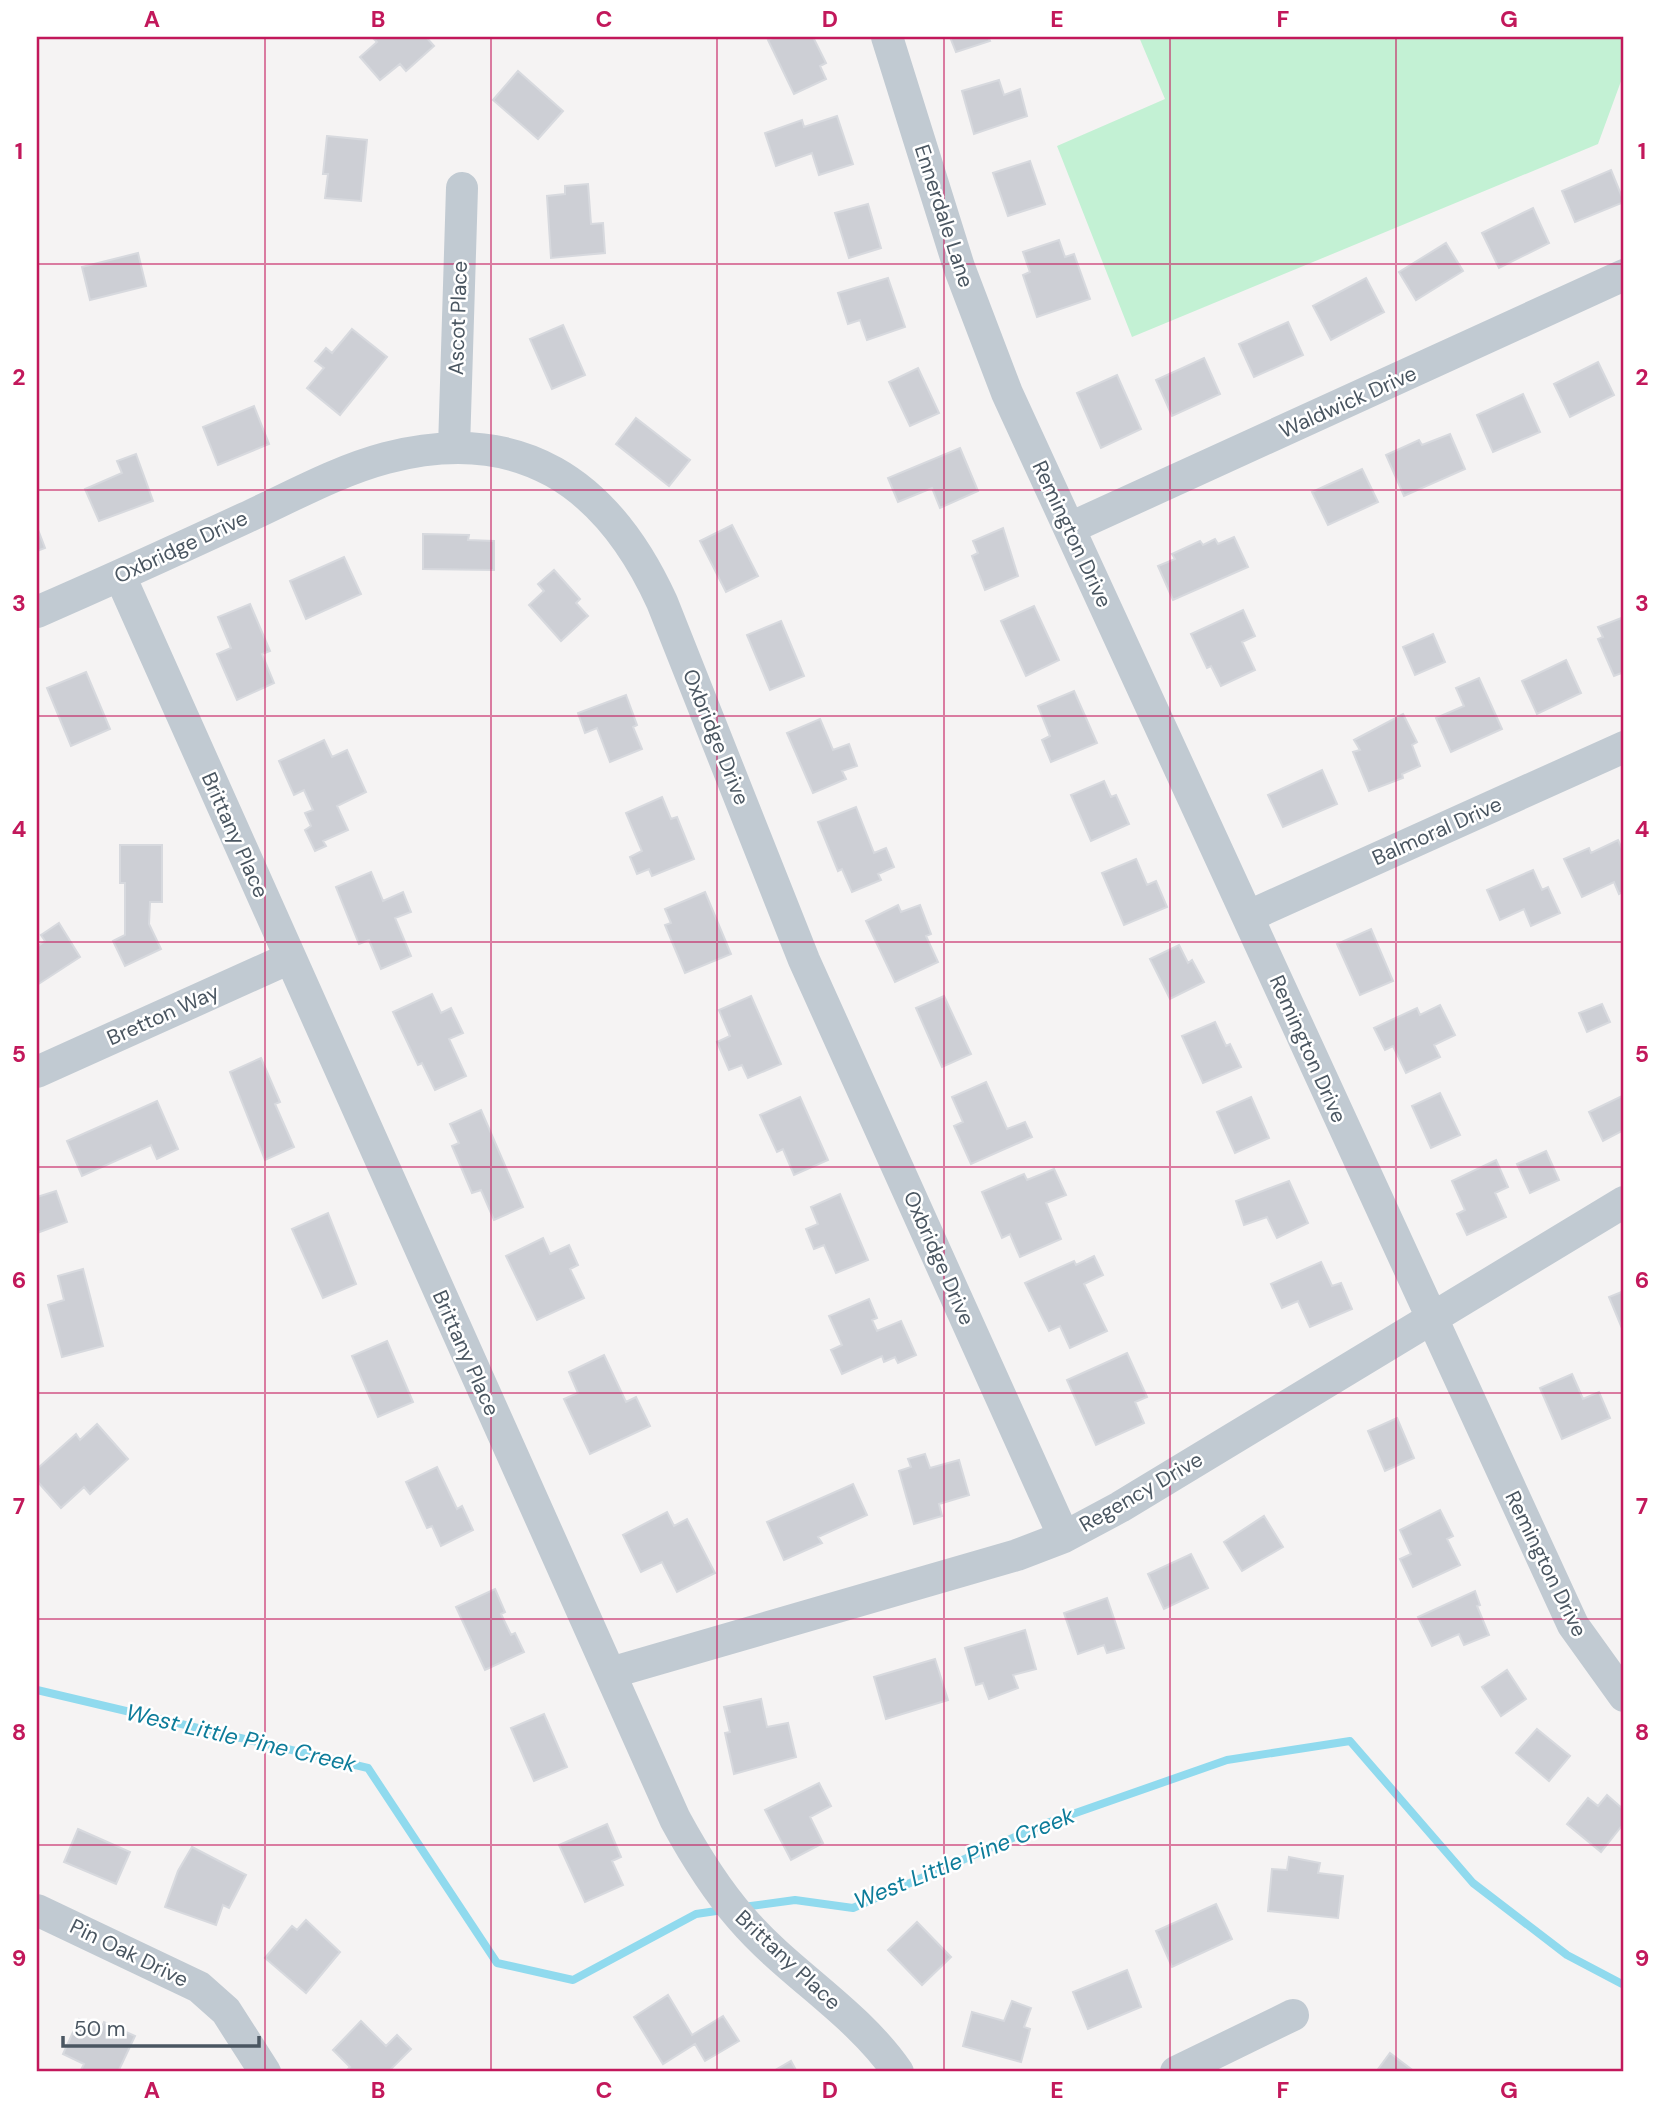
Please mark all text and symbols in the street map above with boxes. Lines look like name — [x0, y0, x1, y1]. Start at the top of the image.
text: A — [144, 4, 160, 34]
text: B — [371, 4, 385, 34]
text: C — [596, 4, 612, 34]
text: D — [822, 4, 838, 34]
text: E — [1050, 4, 1064, 34]
text: F — [1277, 4, 1290, 34]
text: G — [1500, 4, 1518, 34]
text: 1 — [15, 136, 23, 166]
text: 1 — [1638, 136, 1646, 166]
street label: Ennerdale Lane — [908, 141, 980, 291]
street label: Ascot Place — [442, 260, 474, 376]
street label: Waldwick Drive — [1275, 359, 1421, 445]
text: 2 — [12, 362, 26, 392]
text: 2 — [1635, 362, 1649, 392]
street label: Remington Drive — [1026, 456, 1118, 612]
street label: Oxbridge Drive — [110, 504, 252, 590]
text: 3 — [12, 588, 26, 618]
text: 3 — [1635, 588, 1649, 618]
street label: Oxbridge Drive — [676, 665, 756, 809]
street label: Brittany Place — [195, 768, 275, 902]
street label: Balmoral Drive — [1368, 790, 1506, 872]
text: 4 — [12, 814, 27, 844]
text: 4 — [1635, 814, 1650, 844]
street label: Remington Drive — [1263, 971, 1353, 1127]
street label: Bretton Way — [103, 978, 224, 1052]
text: 5 — [12, 1039, 26, 1069]
text: 5 — [1635, 1039, 1649, 1069]
street label: Oxbridge Drive — [897, 1186, 981, 1330]
text: 6 — [12, 1265, 26, 1295]
text: 6 — [1635, 1265, 1649, 1295]
street label: Brittany Place — [426, 1286, 506, 1420]
street label: Regency Drive — [1074, 1445, 1208, 1539]
street label: Remington Drive — [1499, 1486, 1593, 1642]
text: 7 — [13, 1491, 25, 1521]
text: 7 — [1636, 1491, 1648, 1521]
water label: West Little Pine Creek — [123, 1697, 359, 1779]
text: 8 — [12, 1717, 26, 1747]
text: 8 — [1635, 1717, 1649, 1747]
water label: West Little Pine Creek — [849, 1800, 1079, 1916]
street label: Brittany Place — [729, 1904, 847, 2016]
street label: Pin Oak Drive — [65, 1912, 193, 1994]
text: 9 — [12, 1943, 26, 1973]
text: 9 — [1635, 1943, 1649, 1973]
scale bar — [63, 2004, 259, 2048]
text: 50 m — [74, 2015, 125, 2043]
text: A — [144, 2075, 160, 2105]
text: B — [371, 2075, 385, 2105]
text: C — [596, 2075, 612, 2105]
text: D — [822, 2075, 838, 2105]
text: E — [1050, 2075, 1064, 2105]
text: F — [1277, 2075, 1290, 2105]
text: G — [1500, 2075, 1518, 2105]

